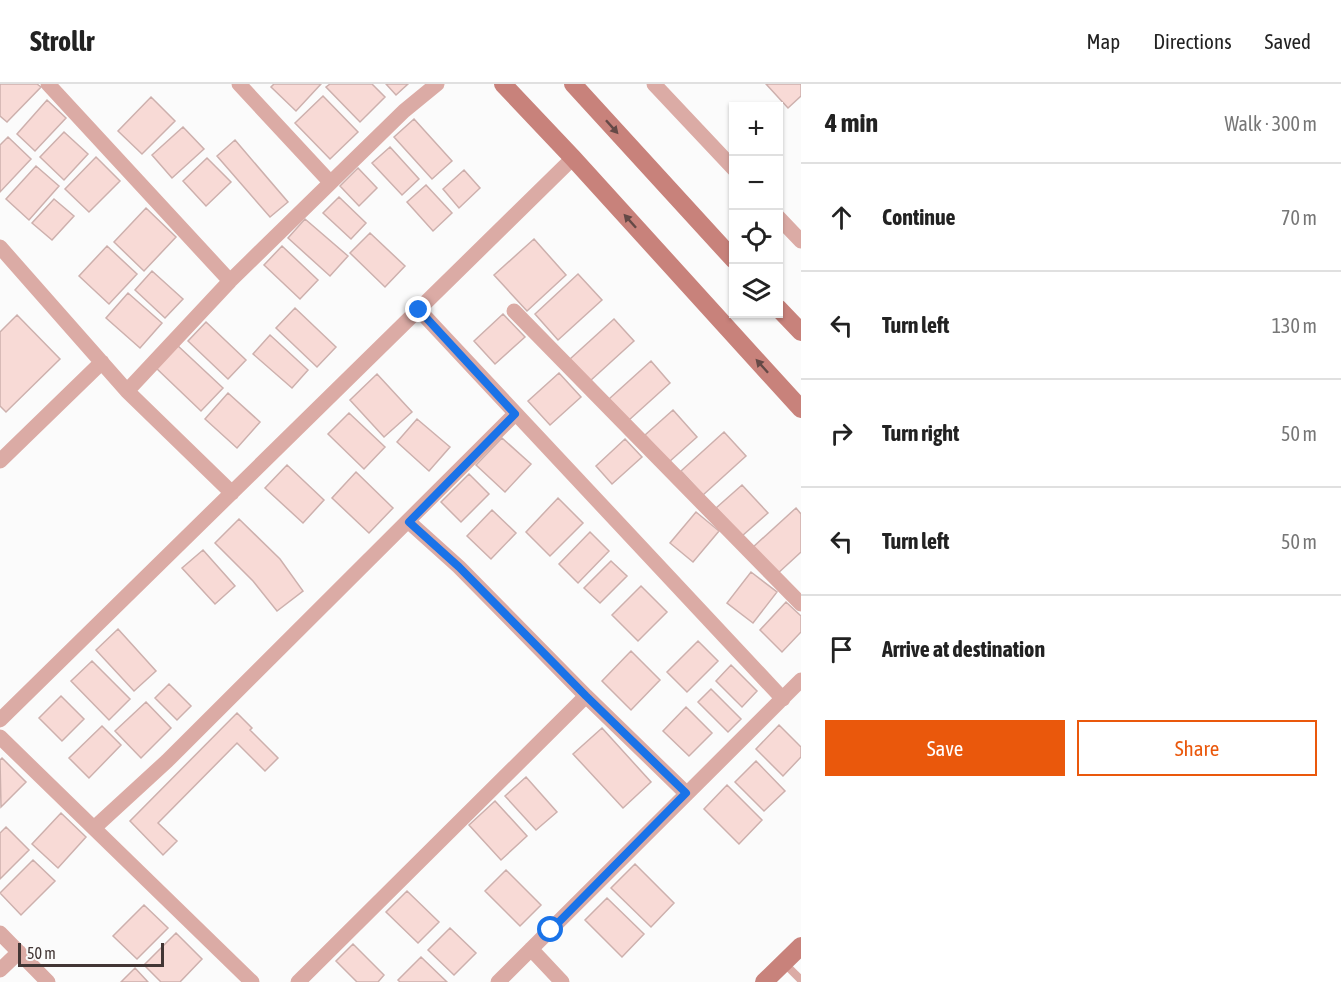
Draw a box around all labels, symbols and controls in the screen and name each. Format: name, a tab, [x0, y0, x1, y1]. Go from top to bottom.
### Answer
text: Strollr	[30, 25, 94, 57]
text: Map	[1086, 29, 1120, 53]
text: Directions	[1153, 29, 1232, 53]
text: Saved	[1265, 29, 1311, 53]
map controls	[729, 102, 783, 318]
button: +	[729, 102, 783, 156]
text: 4 min	[825, 108, 878, 138]
text: Walk · 300 m	[1225, 112, 1317, 135]
one-way arrow	[605, 120, 619, 135]
button: −	[729, 156, 783, 210]
icon: ahead	[825, 201, 858, 234]
text: Continue	[882, 204, 956, 230]
text: 70 m	[1281, 206, 1317, 229]
button: locate	[729, 210, 783, 264]
one-way arrow	[623, 214, 637, 229]
button: layers	[729, 264, 783, 318]
route end	[405, 296, 431, 322]
icon: left	[825, 309, 858, 342]
text: Turn left	[882, 312, 949, 338]
text: 130 m	[1272, 314, 1317, 337]
one-way arrow	[755, 358, 769, 373]
icon: right	[825, 417, 858, 450]
text: Turn right	[882, 420, 959, 446]
text: 50 m	[1281, 422, 1317, 445]
icon: left	[825, 525, 858, 558]
text: Turn left	[882, 528, 949, 554]
text: 50 m	[1281, 530, 1317, 553]
icon: arrive	[825, 633, 858, 666]
text: Arrive at destination	[882, 636, 1045, 662]
button: Save	[825, 720, 1065, 776]
button: Share	[1077, 720, 1317, 776]
route start	[537, 916, 563, 942]
scale bar	[18, 940, 164, 968]
text: 50 m	[27, 944, 56, 962]

